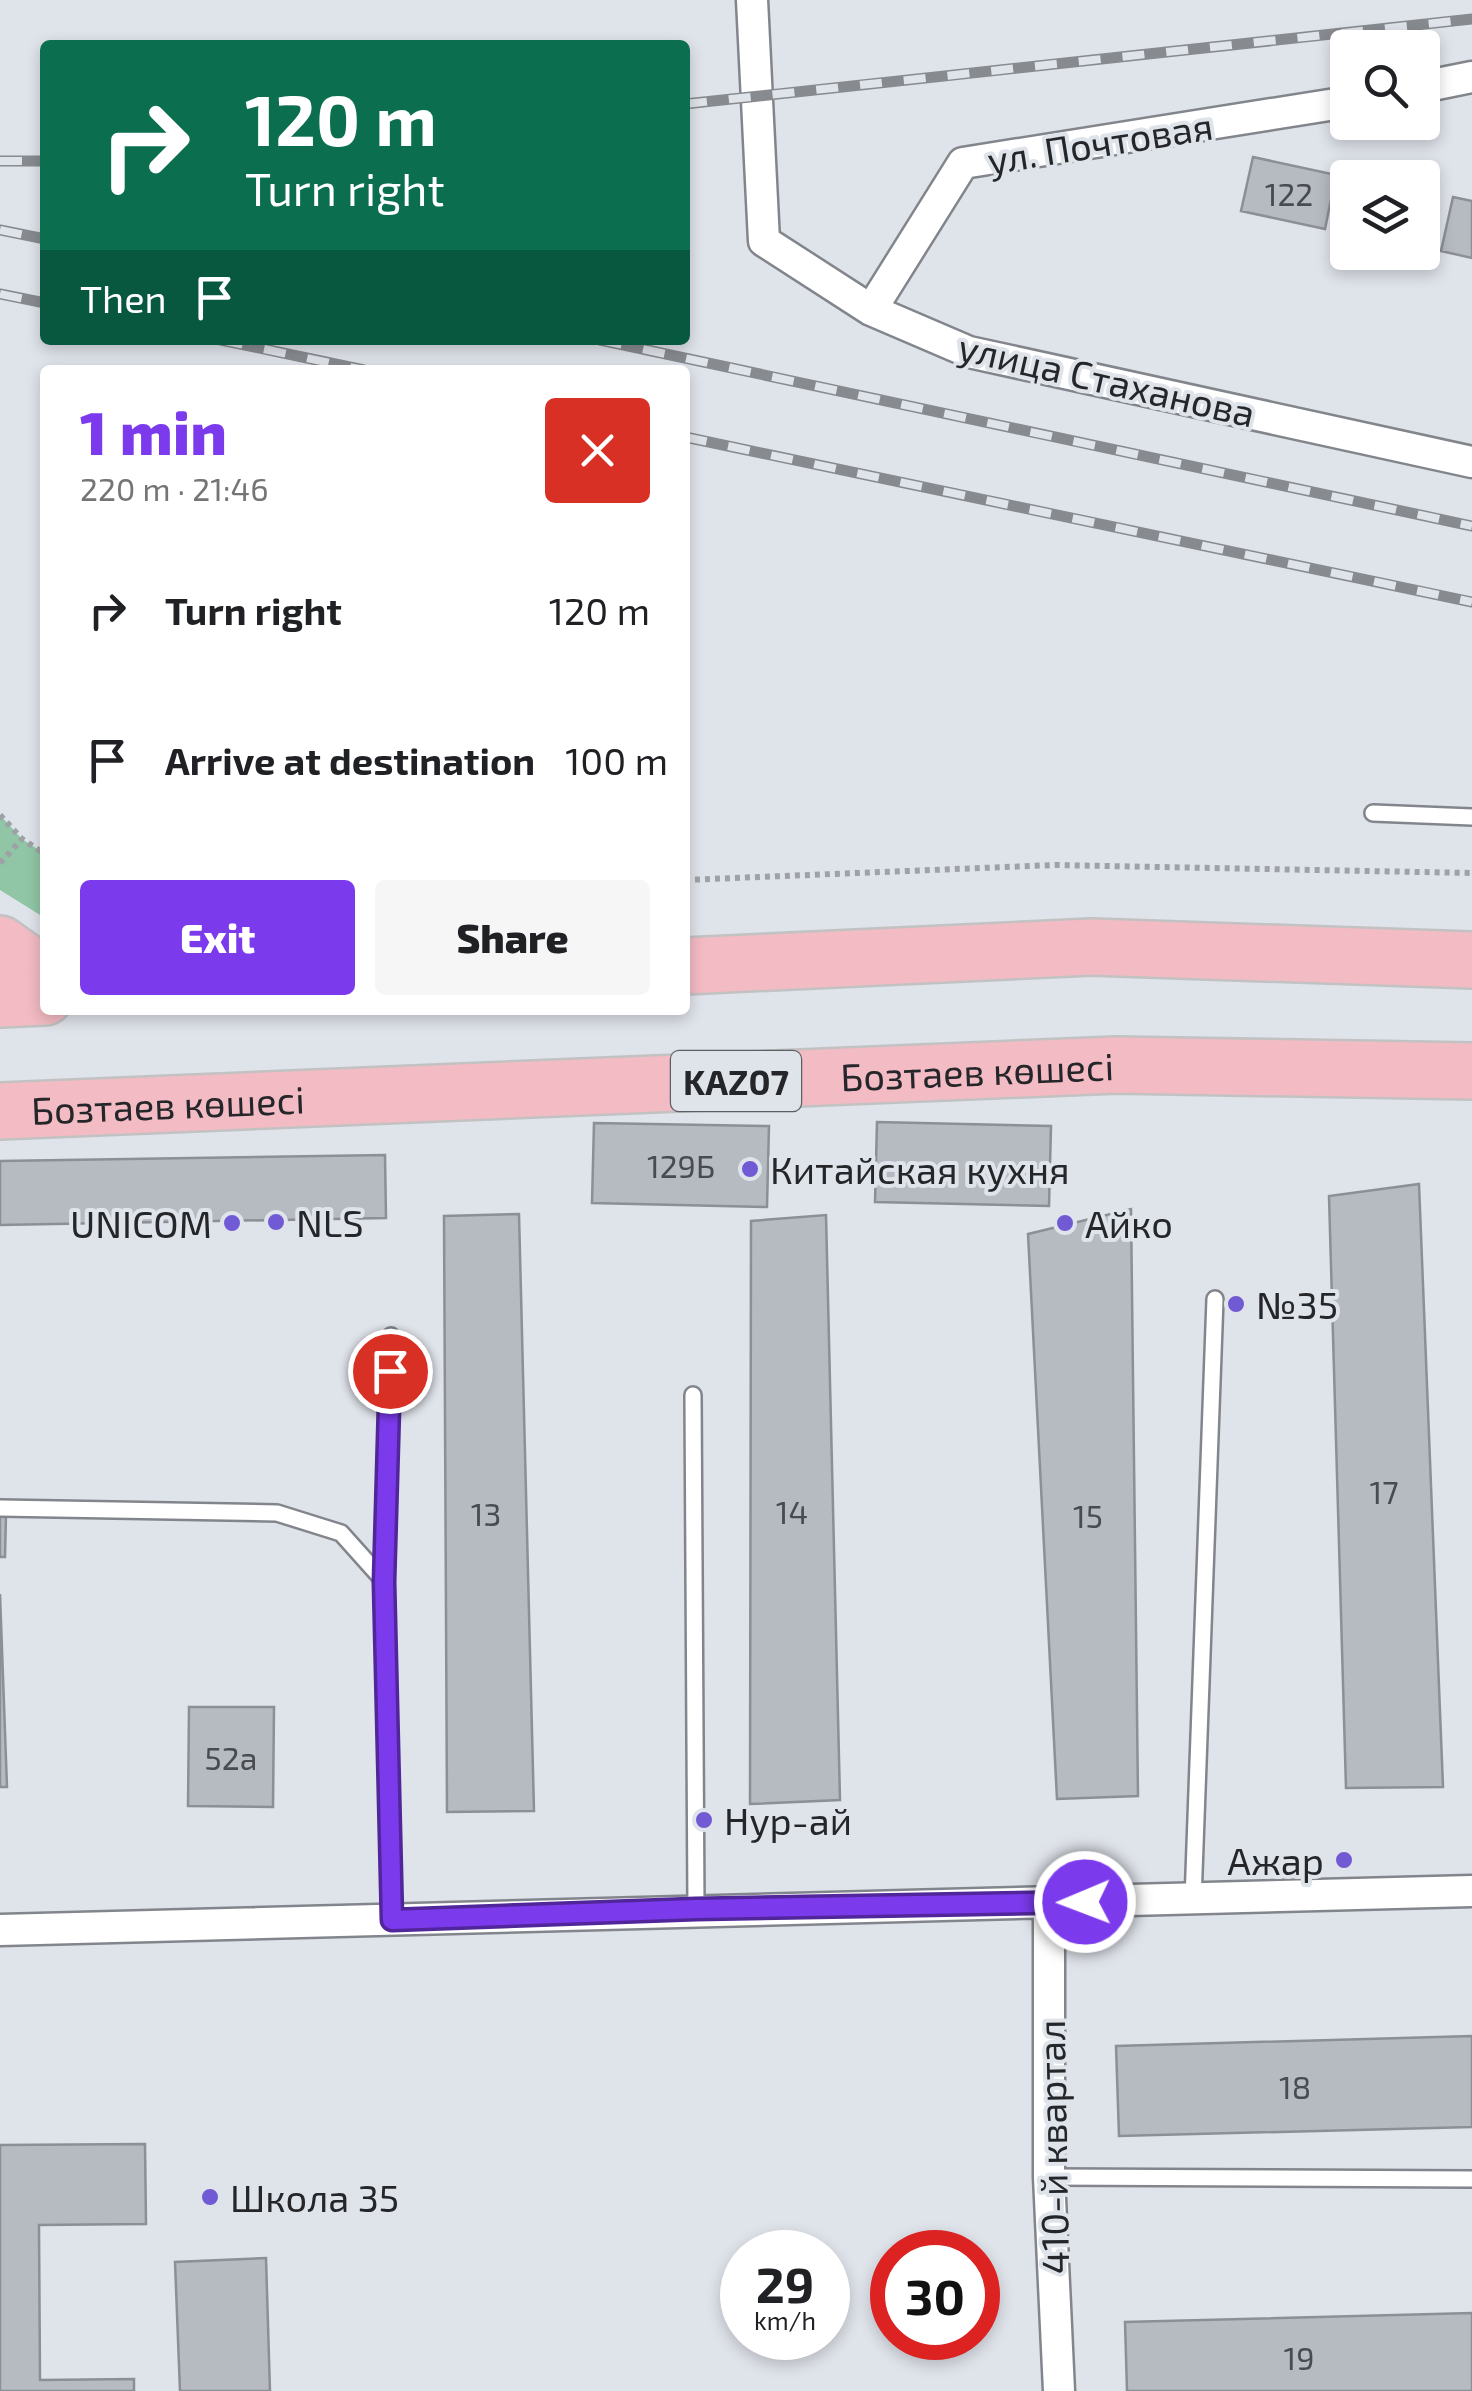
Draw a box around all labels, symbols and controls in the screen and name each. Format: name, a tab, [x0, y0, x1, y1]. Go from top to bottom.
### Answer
map controls	[1330, 30, 1440, 270]
button: search	[1330, 30, 1440, 140]
text: 120 m	[245, 76, 437, 160]
icon: right	[80, 80, 210, 210]
street label: ул. Почтовая	[984, 101, 1216, 183]
button: layers	[1330, 160, 1440, 270]
text: Turn right	[245, 161, 445, 215]
house number: 122	[1265, 174, 1313, 212]
icon: arrive	[187, 270, 242, 325]
text: Then	[80, 275, 167, 321]
street label: улица Стаханова	[954, 323, 1260, 435]
text: 1 min	[80, 395, 227, 467]
button: close	[545, 398, 650, 503]
text: 220 m · 21:46	[80, 469, 269, 507]
icon: right	[80, 583, 135, 638]
text: Turn right	[165, 587, 342, 633]
text: 120 m	[549, 587, 650, 633]
icon: arrive	[80, 733, 135, 788]
text: Arrive at destination	[165, 737, 535, 783]
text: 100 m	[565, 737, 668, 783]
button: Exit	[80, 880, 355, 995]
button: Share	[375, 880, 650, 995]
street label: Бозтаев көшесі	[839, 1042, 1115, 1099]
road number: KAZ07	[671, 1051, 801, 1111]
street label: Бозтаев көшесі	[30, 1075, 306, 1133]
house number: 129Б	[647, 1146, 715, 1184]
place label: Китайская кухня	[770, 1146, 1070, 1192]
marker: Китайская кухня	[739, 1158, 761, 1180]
place label: NLS	[296, 1199, 364, 1245]
place label: UNICOM	[70, 1200, 212, 1246]
place label: Айко	[1085, 1200, 1173, 1246]
marker: NLS	[265, 1211, 287, 1233]
marker: UNICOM	[221, 1212, 243, 1234]
marker: Айко	[1054, 1212, 1076, 1234]
place label: №35	[1256, 1281, 1338, 1327]
marker: №35	[1225, 1293, 1247, 1315]
pin	[348, 1329, 433, 1414]
icon: arrive	[363, 1344, 418, 1399]
house number: 17	[1369, 1472, 1399, 1510]
house number: 14	[776, 1492, 808, 1530]
house number: 13	[471, 1494, 501, 1532]
house number: 15	[1073, 1496, 1103, 1534]
house number: 52а	[205, 1738, 257, 1776]
place label: Нур-ай	[724, 1797, 852, 1843]
marker: Нур-ай	[693, 1809, 715, 1831]
place label: Ажар	[1227, 1837, 1324, 1883]
marker: Ажар	[1333, 1849, 1355, 1871]
position arrow	[1033, 1850, 1137, 1954]
street label: 410-й квартал	[1027, 2019, 1077, 2275]
house number: 18	[1279, 2067, 1311, 2105]
place label: Школа 35	[230, 2174, 399, 2220]
marker: Школа 35	[199, 2186, 221, 2208]
speed limit sign: 30	[870, 2230, 1000, 2360]
text: 29	[756, 2253, 814, 2313]
text: km/h	[754, 2305, 816, 2335]
house number: 19	[1283, 2338, 1315, 2376]

